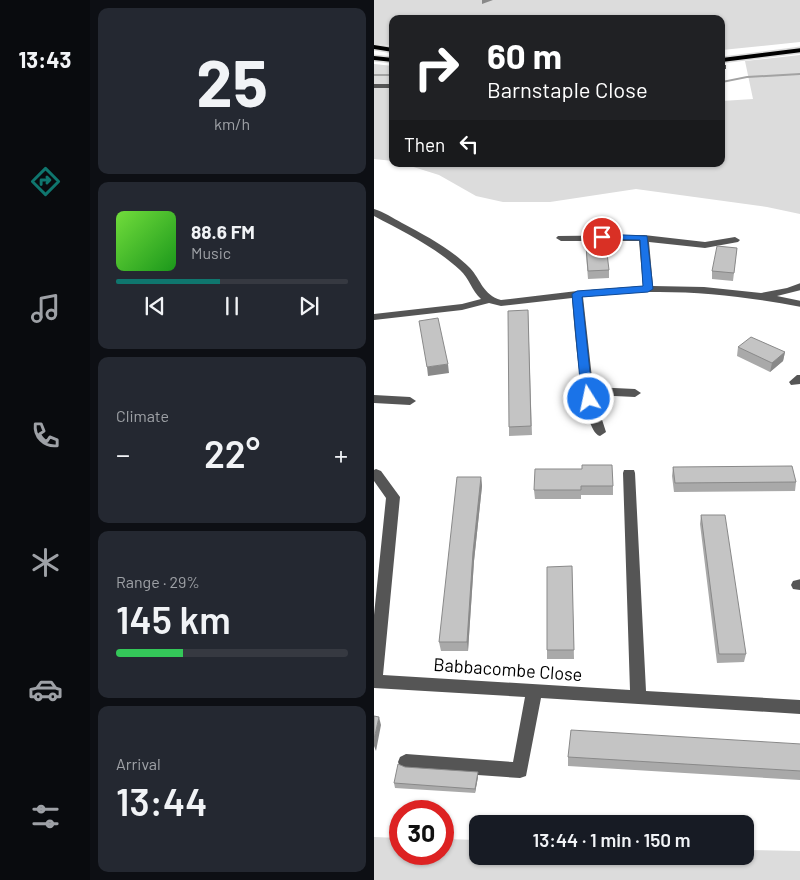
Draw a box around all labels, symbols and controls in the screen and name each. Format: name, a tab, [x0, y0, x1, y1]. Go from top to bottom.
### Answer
text: 60 m	[487, 34, 562, 76]
icon: right	[404, 35, 469, 100]
text: 25	[196, 42, 268, 120]
text: 13:43	[19, 46, 71, 72]
text: Barnstaple Close	[487, 76, 648, 102]
text: km/h	[214, 114, 250, 133]
icon: left	[455, 130, 483, 158]
text: Then	[404, 133, 445, 156]
icon: directions	[28, 164, 63, 199]
pin	[581, 216, 623, 258]
text: 88.6 FM	[191, 220, 255, 243]
icon: arrive	[588, 223, 616, 251]
text: Music	[191, 243, 231, 262]
icon: music	[28, 291, 63, 326]
icon: previous	[141, 292, 169, 320]
icon: pause	[218, 292, 246, 320]
icon: next	[295, 292, 323, 320]
position arrow	[562, 372, 614, 424]
text: Climate	[116, 406, 169, 425]
icon: phone	[28, 418, 63, 453]
text: 22°	[204, 430, 260, 476]
text: −	[116, 437, 130, 471]
text: +	[334, 437, 348, 471]
icon: climate	[28, 545, 63, 580]
text: Range · 29%	[116, 572, 200, 591]
text: 145 km	[116, 596, 231, 642]
street label: Babbacombe Close	[433, 653, 583, 685]
icon: car	[28, 672, 63, 707]
text: Arrival	[116, 754, 161, 773]
text: 13:44	[116, 778, 208, 824]
icon: filters	[28, 799, 63, 834]
speed limit sign: 30	[389, 800, 454, 865]
text: 13:44 · 1 min · 150 m	[532, 828, 691, 851]

